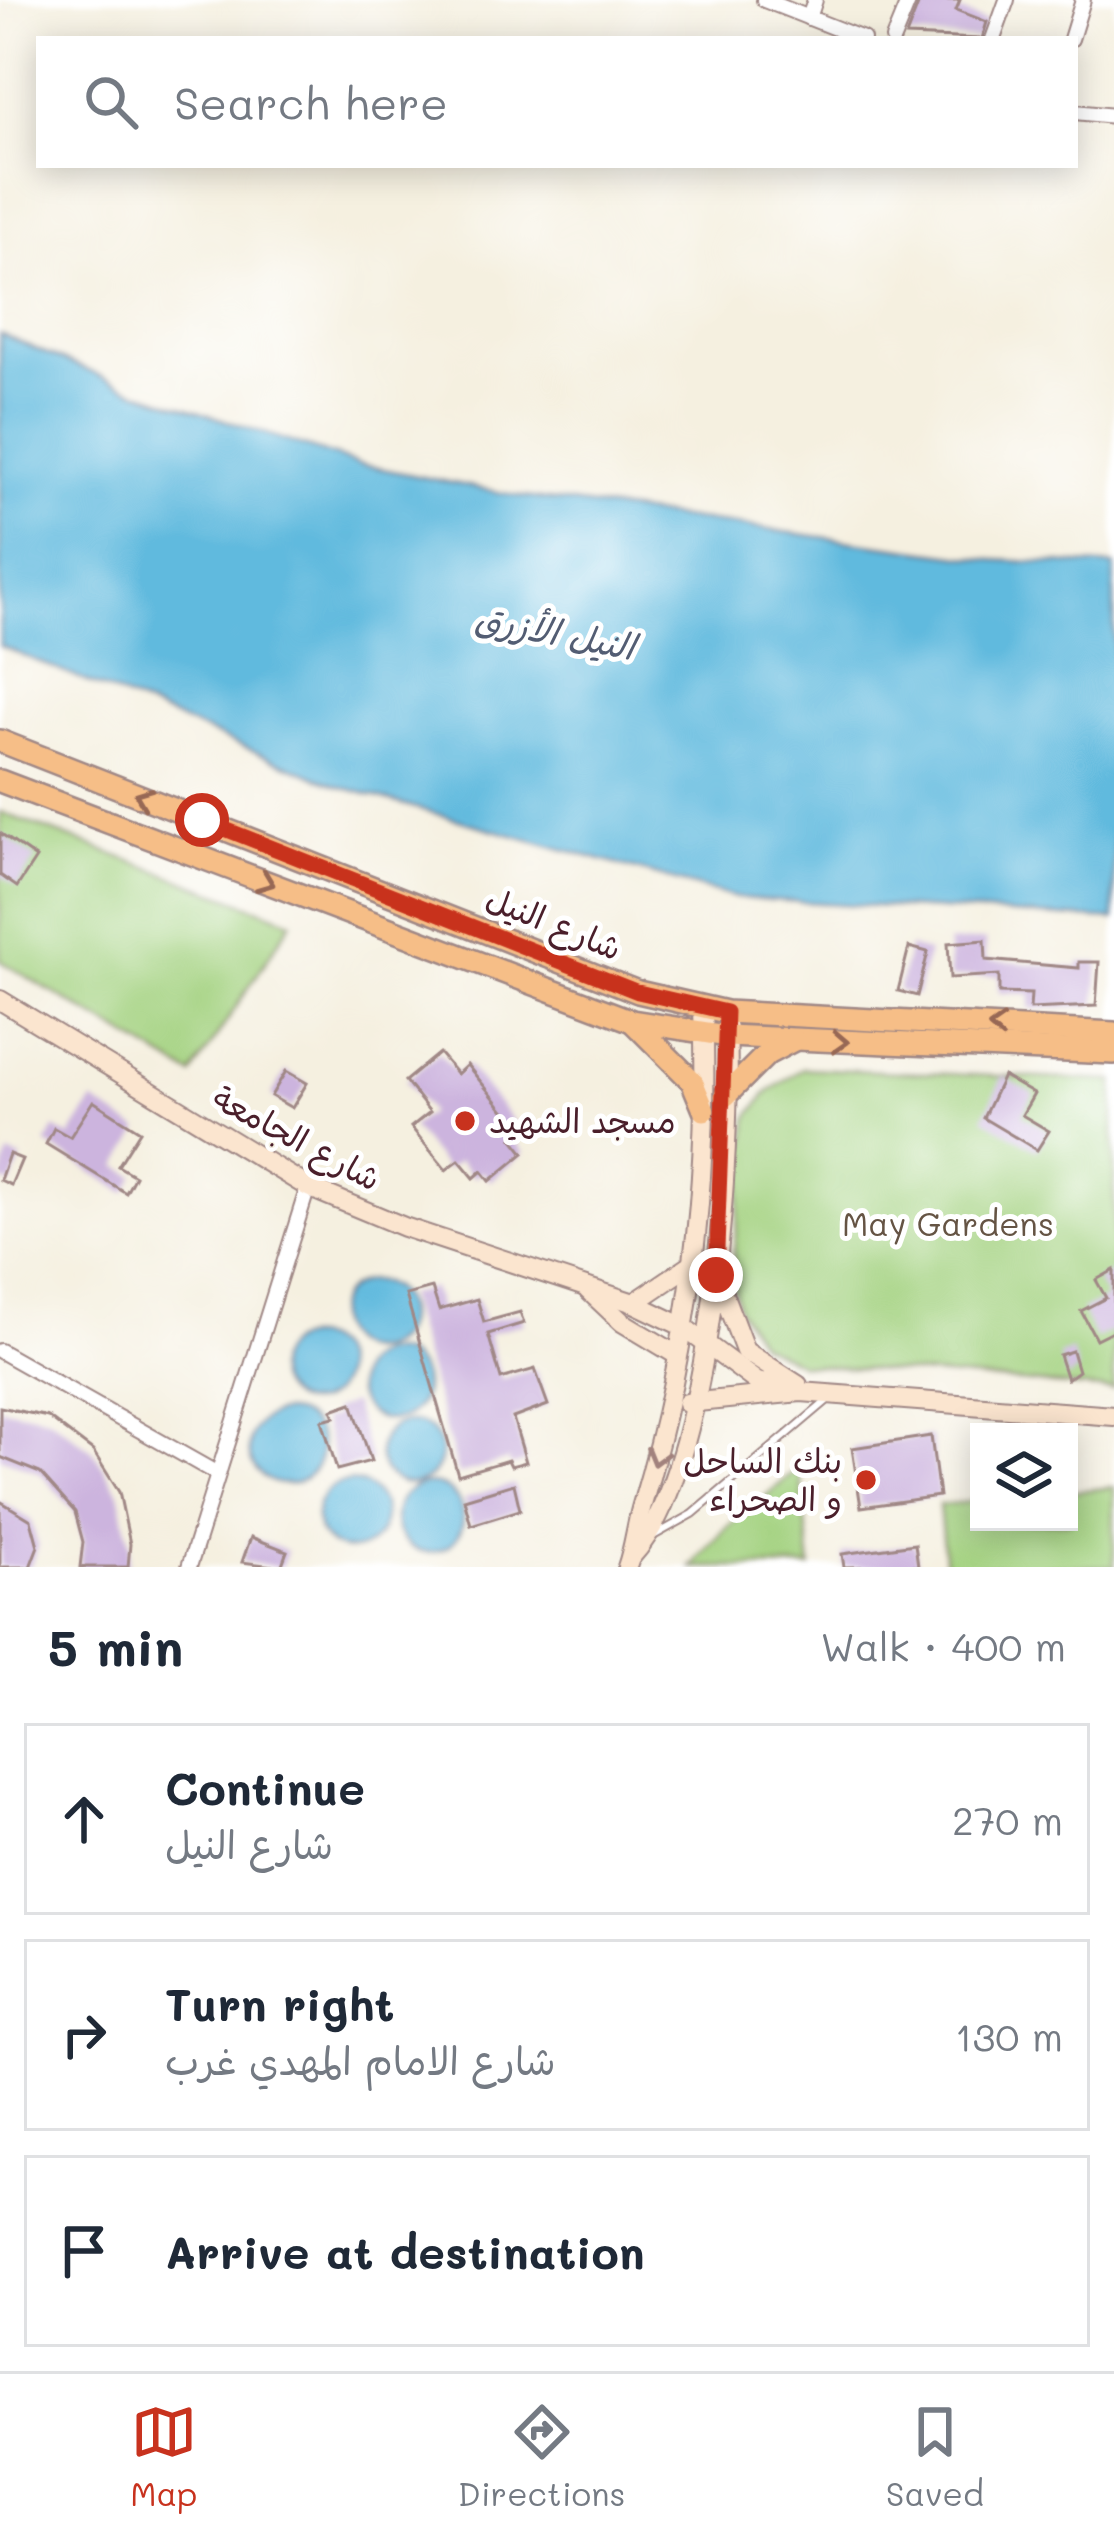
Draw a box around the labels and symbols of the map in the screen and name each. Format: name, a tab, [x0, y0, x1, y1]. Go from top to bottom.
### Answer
water label: النيل الأزرق	[472, 592, 644, 670]
one-way arrow	[134, 786, 155, 811]
route start	[175, 793, 229, 847]
one-way arrow	[255, 868, 276, 893]
street label: شارع النيل	[479, 875, 629, 972]
one-way arrow	[987, 1014, 1006, 1040]
one-way arrow	[831, 1029, 849, 1055]
street label: شارع الجامعة	[204, 1074, 389, 1202]
place label: مسجد الشهيد	[489, 1098, 676, 1141]
marker: مسجد الشهيد	[452, 1108, 478, 1134]
park label: May Gardens	[842, 1201, 1054, 1245]
route end	[689, 1248, 743, 1302]
place label: بنك الساحل و الصحراء	[683, 1438, 842, 1519]
one-way arrow	[645, 1446, 670, 1467]
marker: بنك الساحل و الصحراء	[853, 1467, 879, 1493]

